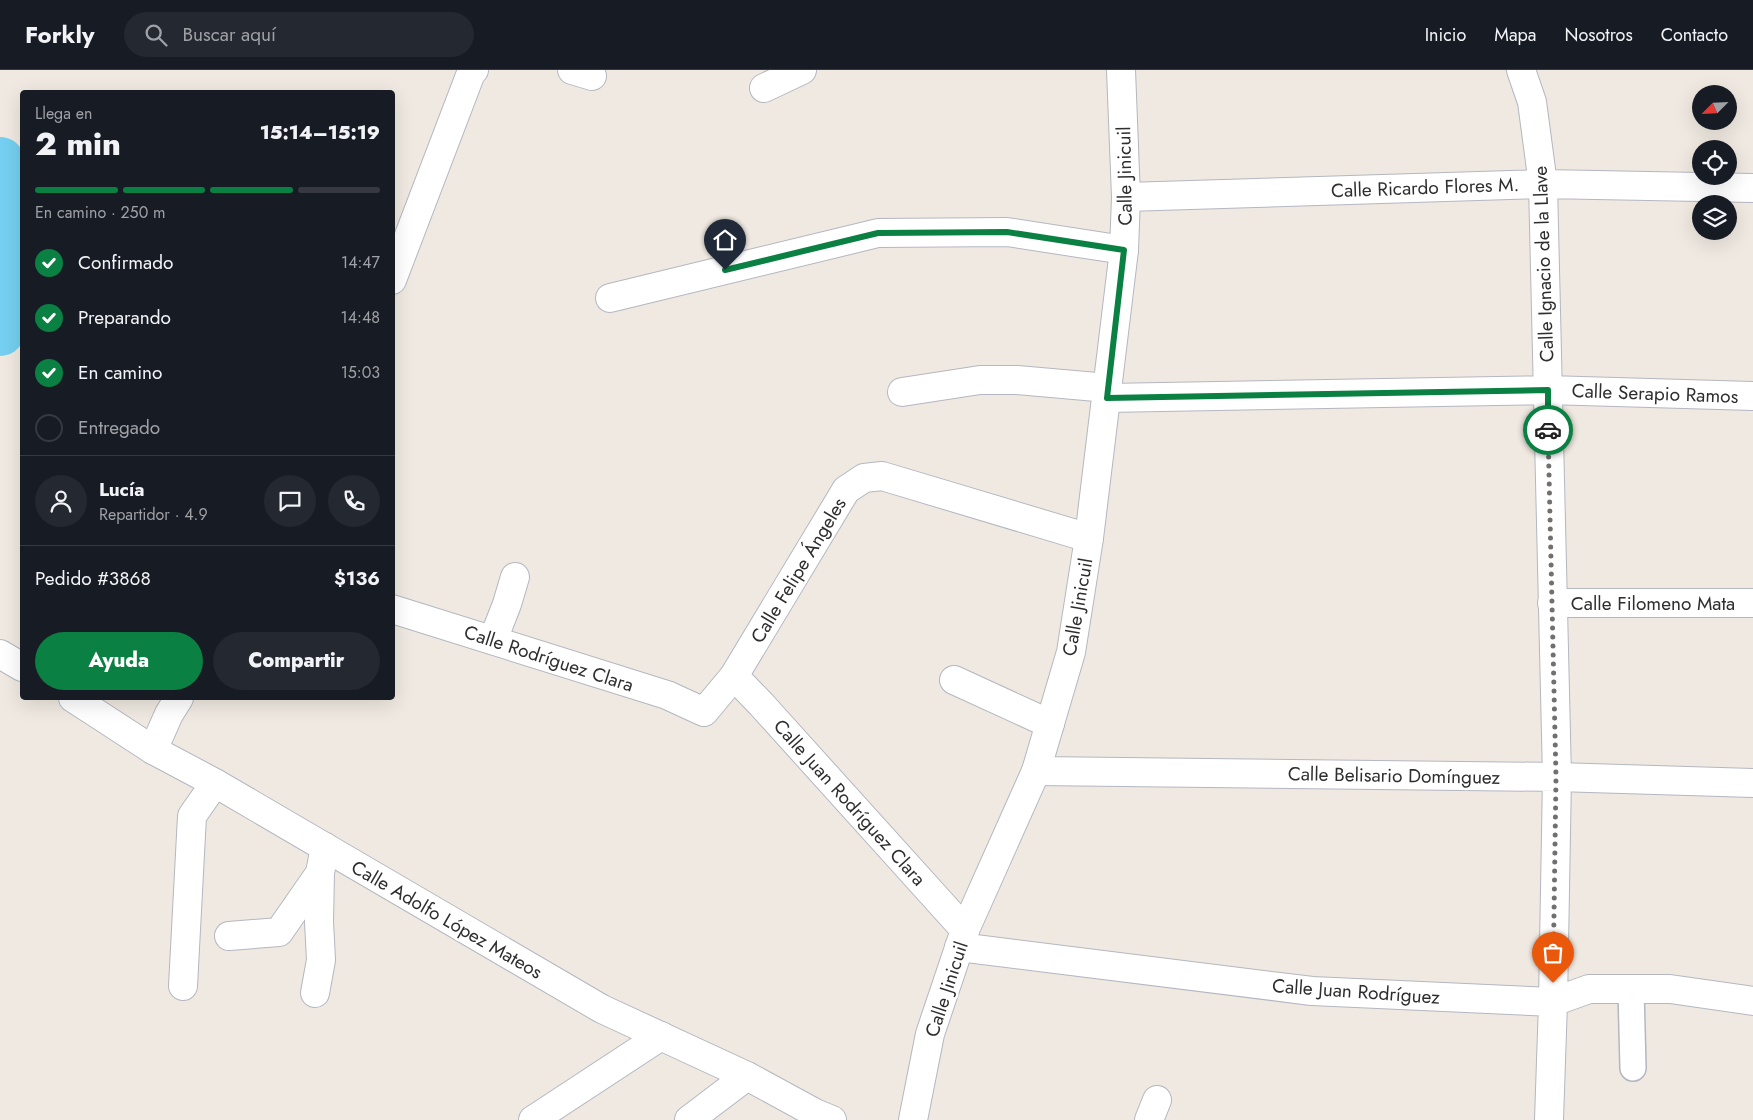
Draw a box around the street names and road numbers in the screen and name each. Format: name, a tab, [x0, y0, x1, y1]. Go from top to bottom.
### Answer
street label: Calle Jinicuil	[1110, 126, 1139, 226]
street label: Calle Ignacio de la Llave	[1527, 165, 1560, 363]
street label: Calle Ricardo Flores M.	[1330, 171, 1520, 204]
street label: Calle Serapio Ramos	[1571, 377, 1739, 410]
street label: Calle Felipe Ángeles	[744, 492, 853, 648]
street label: Calle Jinicuil	[1056, 556, 1099, 658]
street label: Calle Filomeno Mata	[1571, 590, 1735, 617]
street label: Calle Rodríguez Clara	[461, 618, 637, 699]
street label: Calle Juan Rodríguez Clara	[767, 713, 932, 892]
street label: Calle Belisario Domínguez	[1288, 760, 1501, 791]
street label: Calle Adolfo López Mateos	[346, 854, 548, 985]
street label: Calle Jinicuil	[918, 938, 975, 1040]
street label: Calle Juan Rodríguez	[1271, 972, 1441, 1011]

